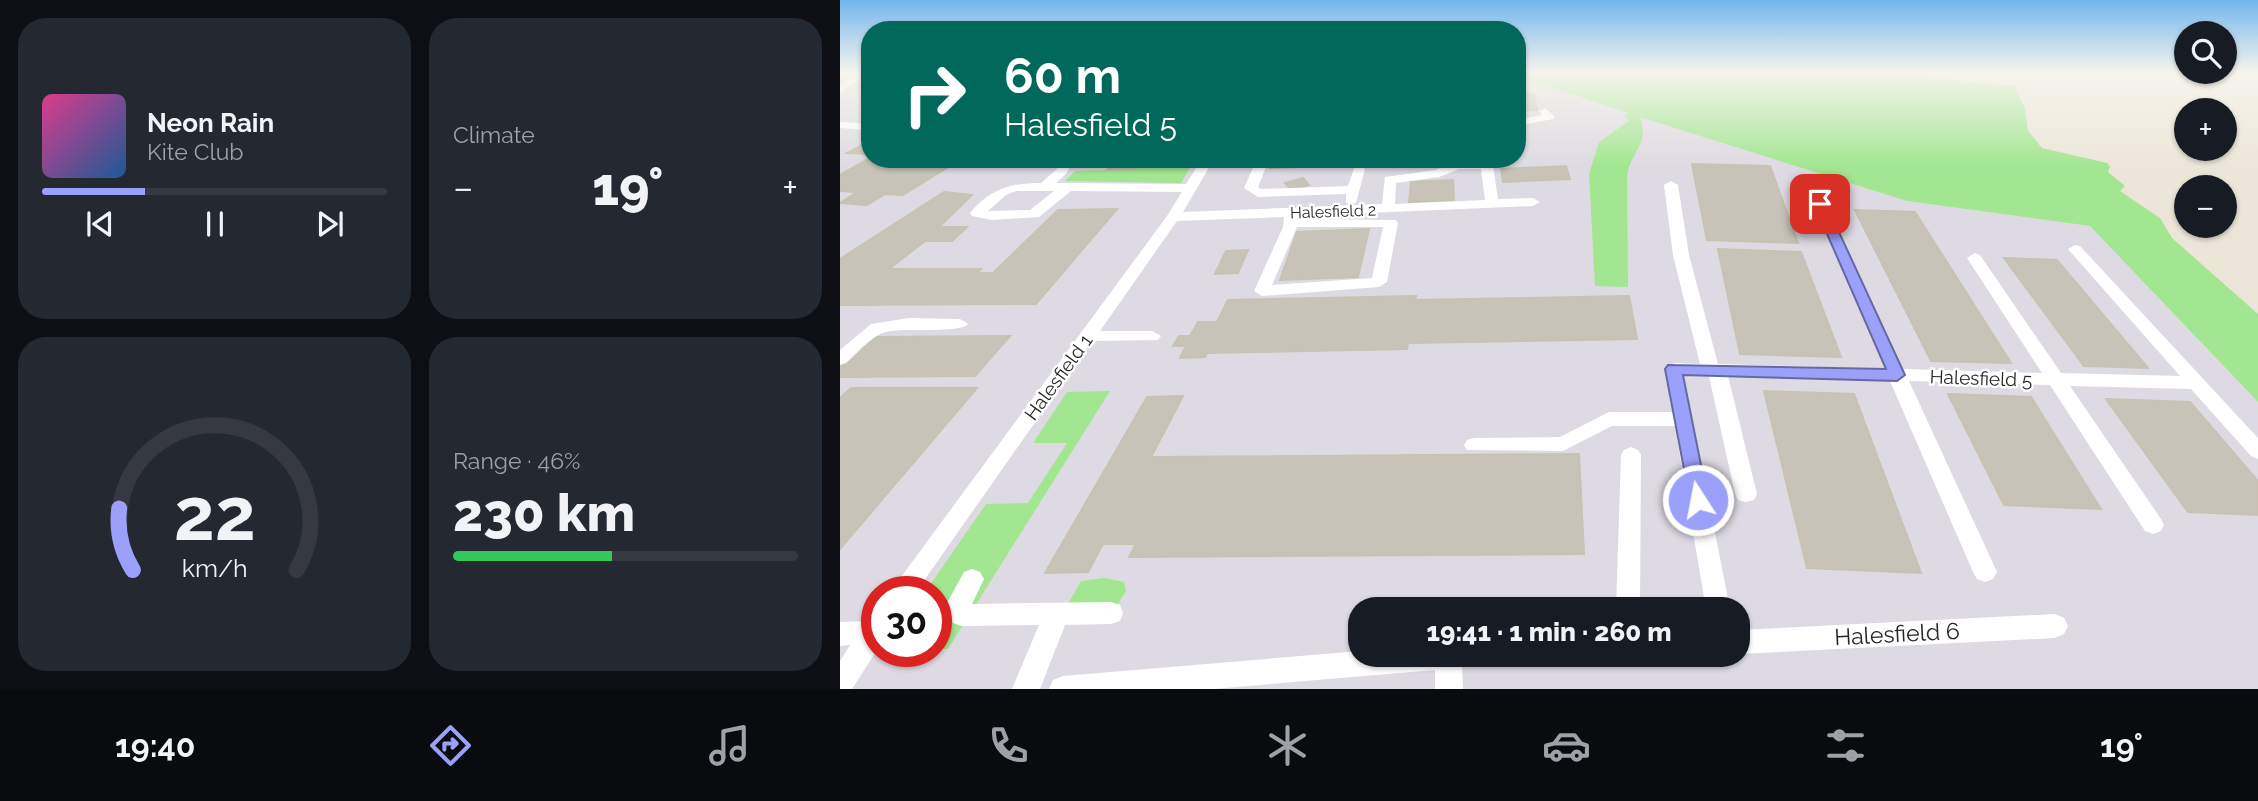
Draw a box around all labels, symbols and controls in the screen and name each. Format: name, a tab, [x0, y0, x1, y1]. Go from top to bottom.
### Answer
map controls	[2174, 21, 2237, 238]
button: search	[2174, 21, 2237, 84]
text: 60 m	[1004, 47, 1121, 104]
icon: right	[889, 49, 980, 140]
button: +	[2174, 98, 2237, 161]
text: Halesfield 5	[1004, 106, 1177, 143]
text: Neon Rain	[147, 108, 274, 138]
text: Climate	[453, 121, 535, 148]
text: Kite Club	[147, 138, 244, 165]
text: 19°	[592, 156, 664, 217]
text: −	[453, 165, 473, 210]
text: +	[782, 165, 798, 210]
pin	[1790, 174, 1850, 234]
button: −	[2174, 175, 2237, 238]
icon: arrive	[1801, 185, 1839, 223]
street label: Halesfield 2	[1290, 201, 1376, 222]
icon: previous	[81, 205, 119, 243]
icon: pause	[196, 205, 234, 243]
icon: next	[311, 205, 349, 243]
street label: Halesfield 1	[1020, 330, 1096, 424]
street label: Halesfield 5	[1929, 365, 2033, 391]
text: Range · 46%	[453, 447, 580, 474]
position arrow	[1661, 463, 1735, 537]
text: 22	[173, 472, 256, 557]
text: 230 km	[453, 482, 635, 543]
text: km/h	[182, 553, 247, 583]
speed limit sign: 30	[861, 576, 952, 667]
text: 19:41 · 1 min · 260 m	[1426, 617, 1672, 647]
street label: Halesfield 6	[1834, 617, 1960, 650]
icon: directions	[426, 721, 475, 770]
icon: music	[705, 721, 754, 770]
icon: phone	[984, 721, 1033, 770]
icon: climate	[1263, 721, 1312, 770]
icon: car	[1542, 721, 1591, 770]
icon: filters	[1821, 721, 1870, 770]
text: 19:40	[115, 727, 196, 764]
text: 19°	[2100, 727, 2143, 764]

